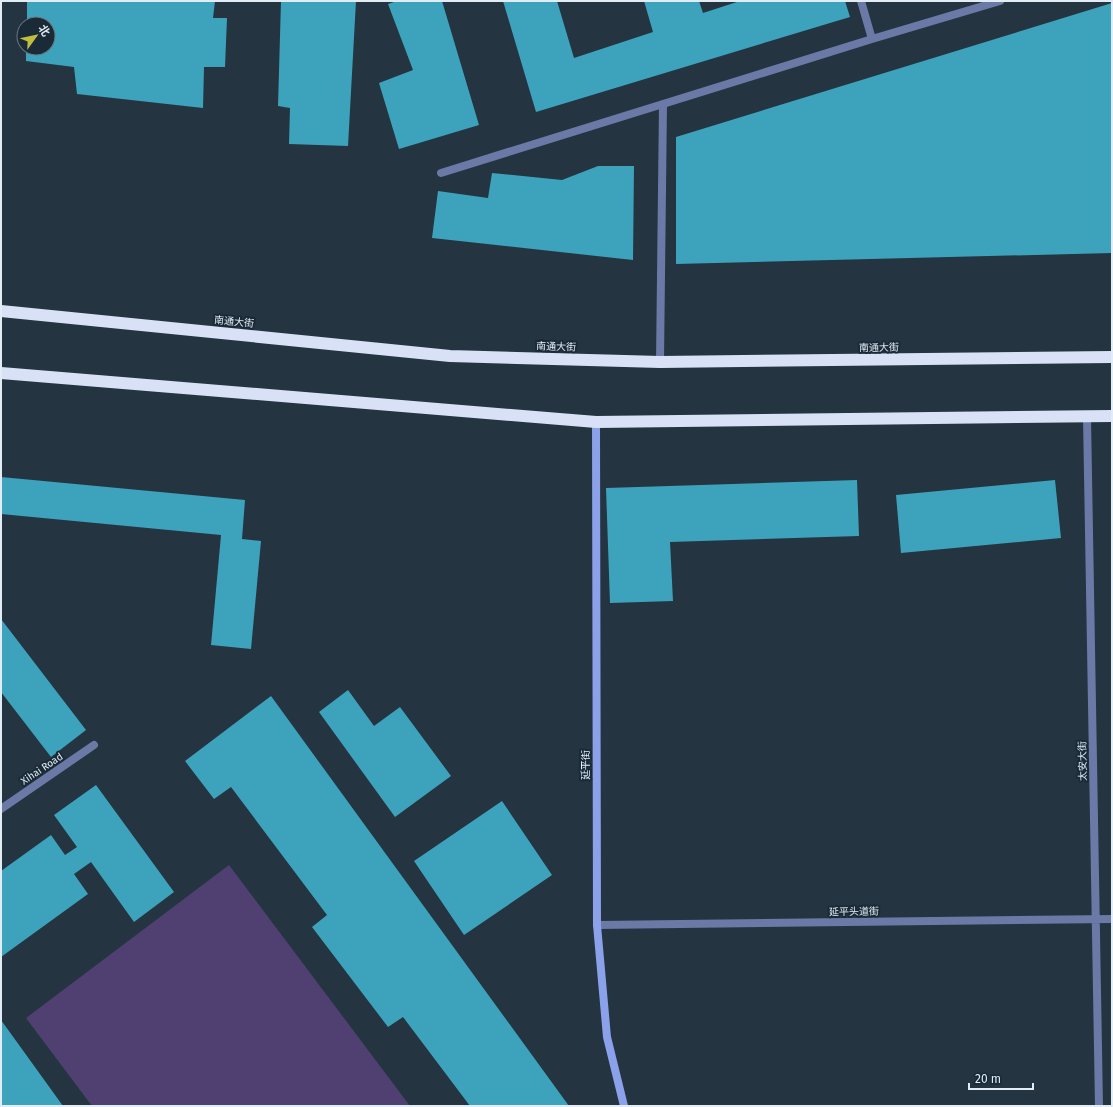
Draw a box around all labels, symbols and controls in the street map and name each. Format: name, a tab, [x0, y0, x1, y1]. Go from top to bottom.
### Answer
north arrow	[16, 16, 56, 56]
text: 北	[36, 23, 52, 39]
street label: 南通大街	[213, 314, 255, 330]
street label: 南通大街	[536, 340, 576, 354]
street label: 南通大街	[859, 342, 899, 354]
street label: 太安大街	[1077, 741, 1089, 781]
street label: 延平街	[580, 750, 592, 780]
street label: Xihai Road	[19, 751, 65, 787]
street label: 延平头道街	[829, 906, 879, 918]
scale bar	[969, 1065, 1033, 1091]
text: 20 m	[975, 1072, 1001, 1086]

